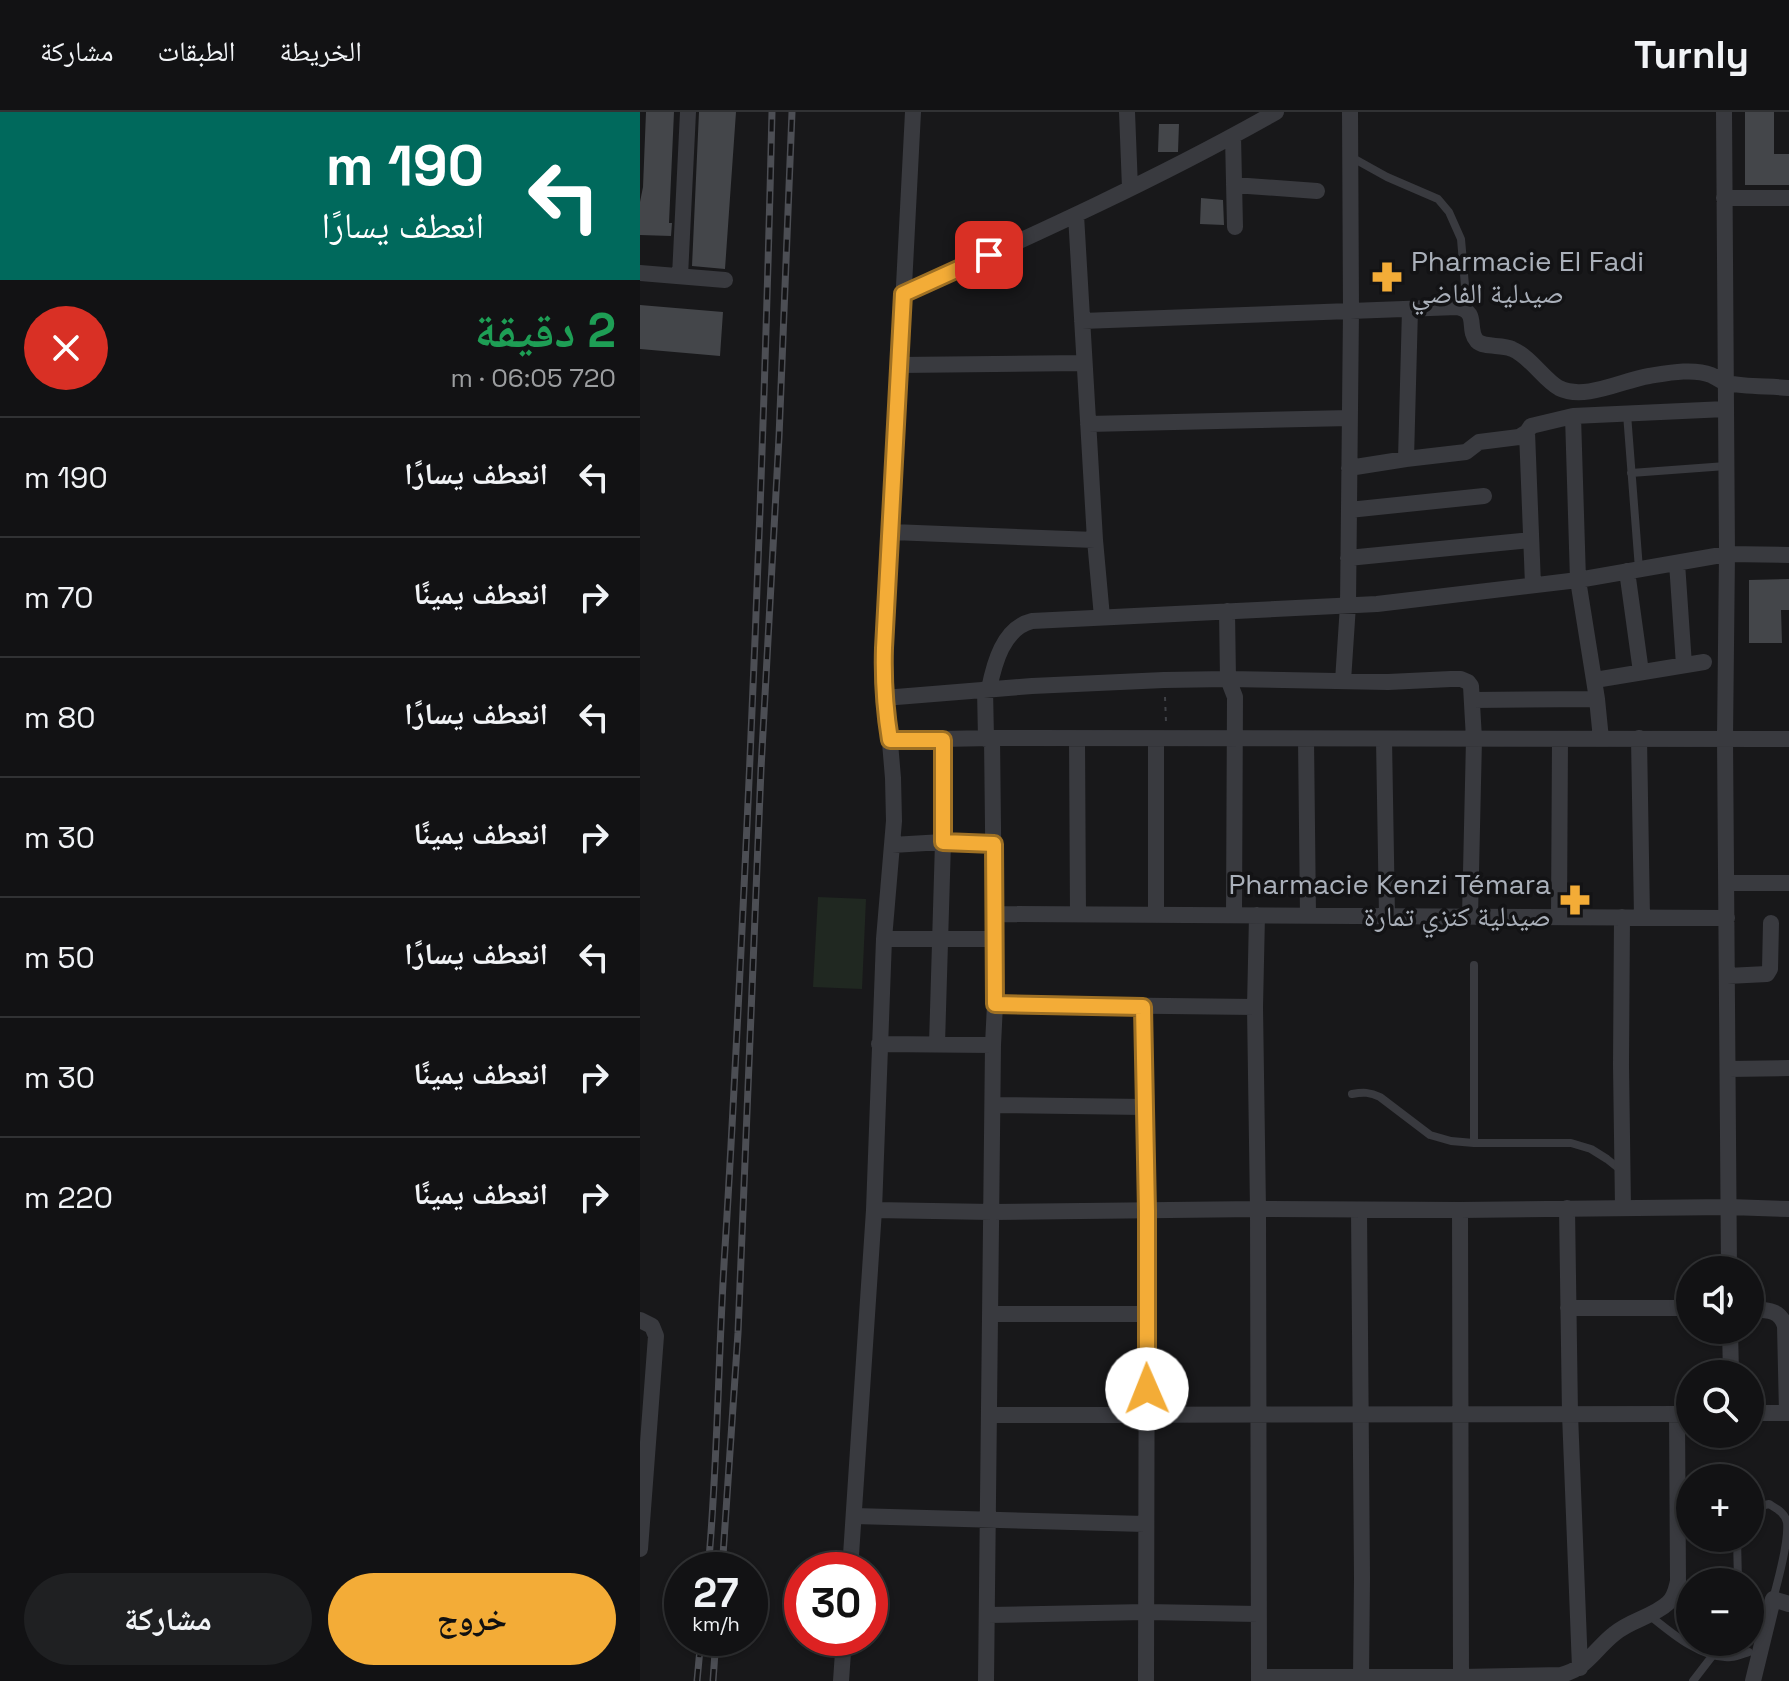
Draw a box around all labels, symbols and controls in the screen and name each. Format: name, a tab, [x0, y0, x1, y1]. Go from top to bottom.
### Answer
text: Turnly	[1634, 31, 1749, 79]
text: مشاركة	[40, 33, 114, 69]
text: الطبقات	[158, 33, 235, 69]
text: الخريطة	[279, 33, 362, 69]
text: 190 m	[326, 130, 484, 201]
icon: left	[512, 144, 616, 248]
text: انعطف يسارًا	[322, 203, 484, 249]
pin	[955, 221, 1023, 289]
icon: arrive	[967, 233, 1011, 277]
place label: Pharmacie El Fadi صيدلية الفاضي	[1411, 243, 1644, 316]
pharmacy icon: Pharmacie El Fadi صيدلية الفاضي	[1370, 260, 1404, 294]
text: 2 دقيقة	[474, 300, 616, 361]
button: close	[24, 306, 108, 390]
text: 720 m · 06:05	[451, 361, 616, 395]
text: انعطف يسارًا	[404, 454, 548, 493]
icon: left	[572, 455, 616, 499]
text: 190 m	[24, 458, 108, 497]
text: انعطف يمينًا	[413, 574, 548, 613]
icon: right	[572, 575, 616, 619]
text: 70 m	[24, 578, 93, 617]
text: انعطف يسارًا	[404, 694, 548, 733]
icon: left	[572, 695, 616, 739]
text: 80 m	[24, 698, 95, 737]
text: انعطف يمينًا	[413, 814, 548, 853]
icon: right	[572, 815, 616, 859]
text: 30 m	[24, 818, 95, 857]
place label: Pharmacie Kenzi Témara صيدلية كنزي تمارة	[1228, 866, 1551, 939]
pharmacy icon: Pharmacie Kenzi Témara صيدلية كنزي تمارة	[1558, 883, 1592, 917]
text: انعطف يسارًا	[404, 934, 548, 973]
icon: left	[572, 935, 616, 979]
text: 50 m	[24, 938, 95, 977]
text: انعطف يمينًا	[413, 1054, 548, 1093]
icon: right	[572, 1055, 616, 1099]
text: 30 m	[24, 1058, 95, 1097]
text: انعطف يمينًا	[413, 1174, 548, 1213]
icon: right	[572, 1175, 616, 1219]
text: 220 m	[24, 1178, 113, 1217]
map controls	[1676, 1256, 1764, 1656]
button: sound	[1676, 1256, 1764, 1344]
position arrow	[1105, 1347, 1189, 1431]
button: search	[1676, 1360, 1764, 1448]
button: +	[1676, 1464, 1764, 1552]
speed limit sign: 30	[784, 1552, 888, 1656]
text: 27	[693, 1568, 739, 1619]
button: −	[1676, 1568, 1764, 1656]
button: مشاركة	[24, 1573, 312, 1665]
button: خروج	[328, 1573, 616, 1665]
text: km/h	[692, 1611, 740, 1637]

